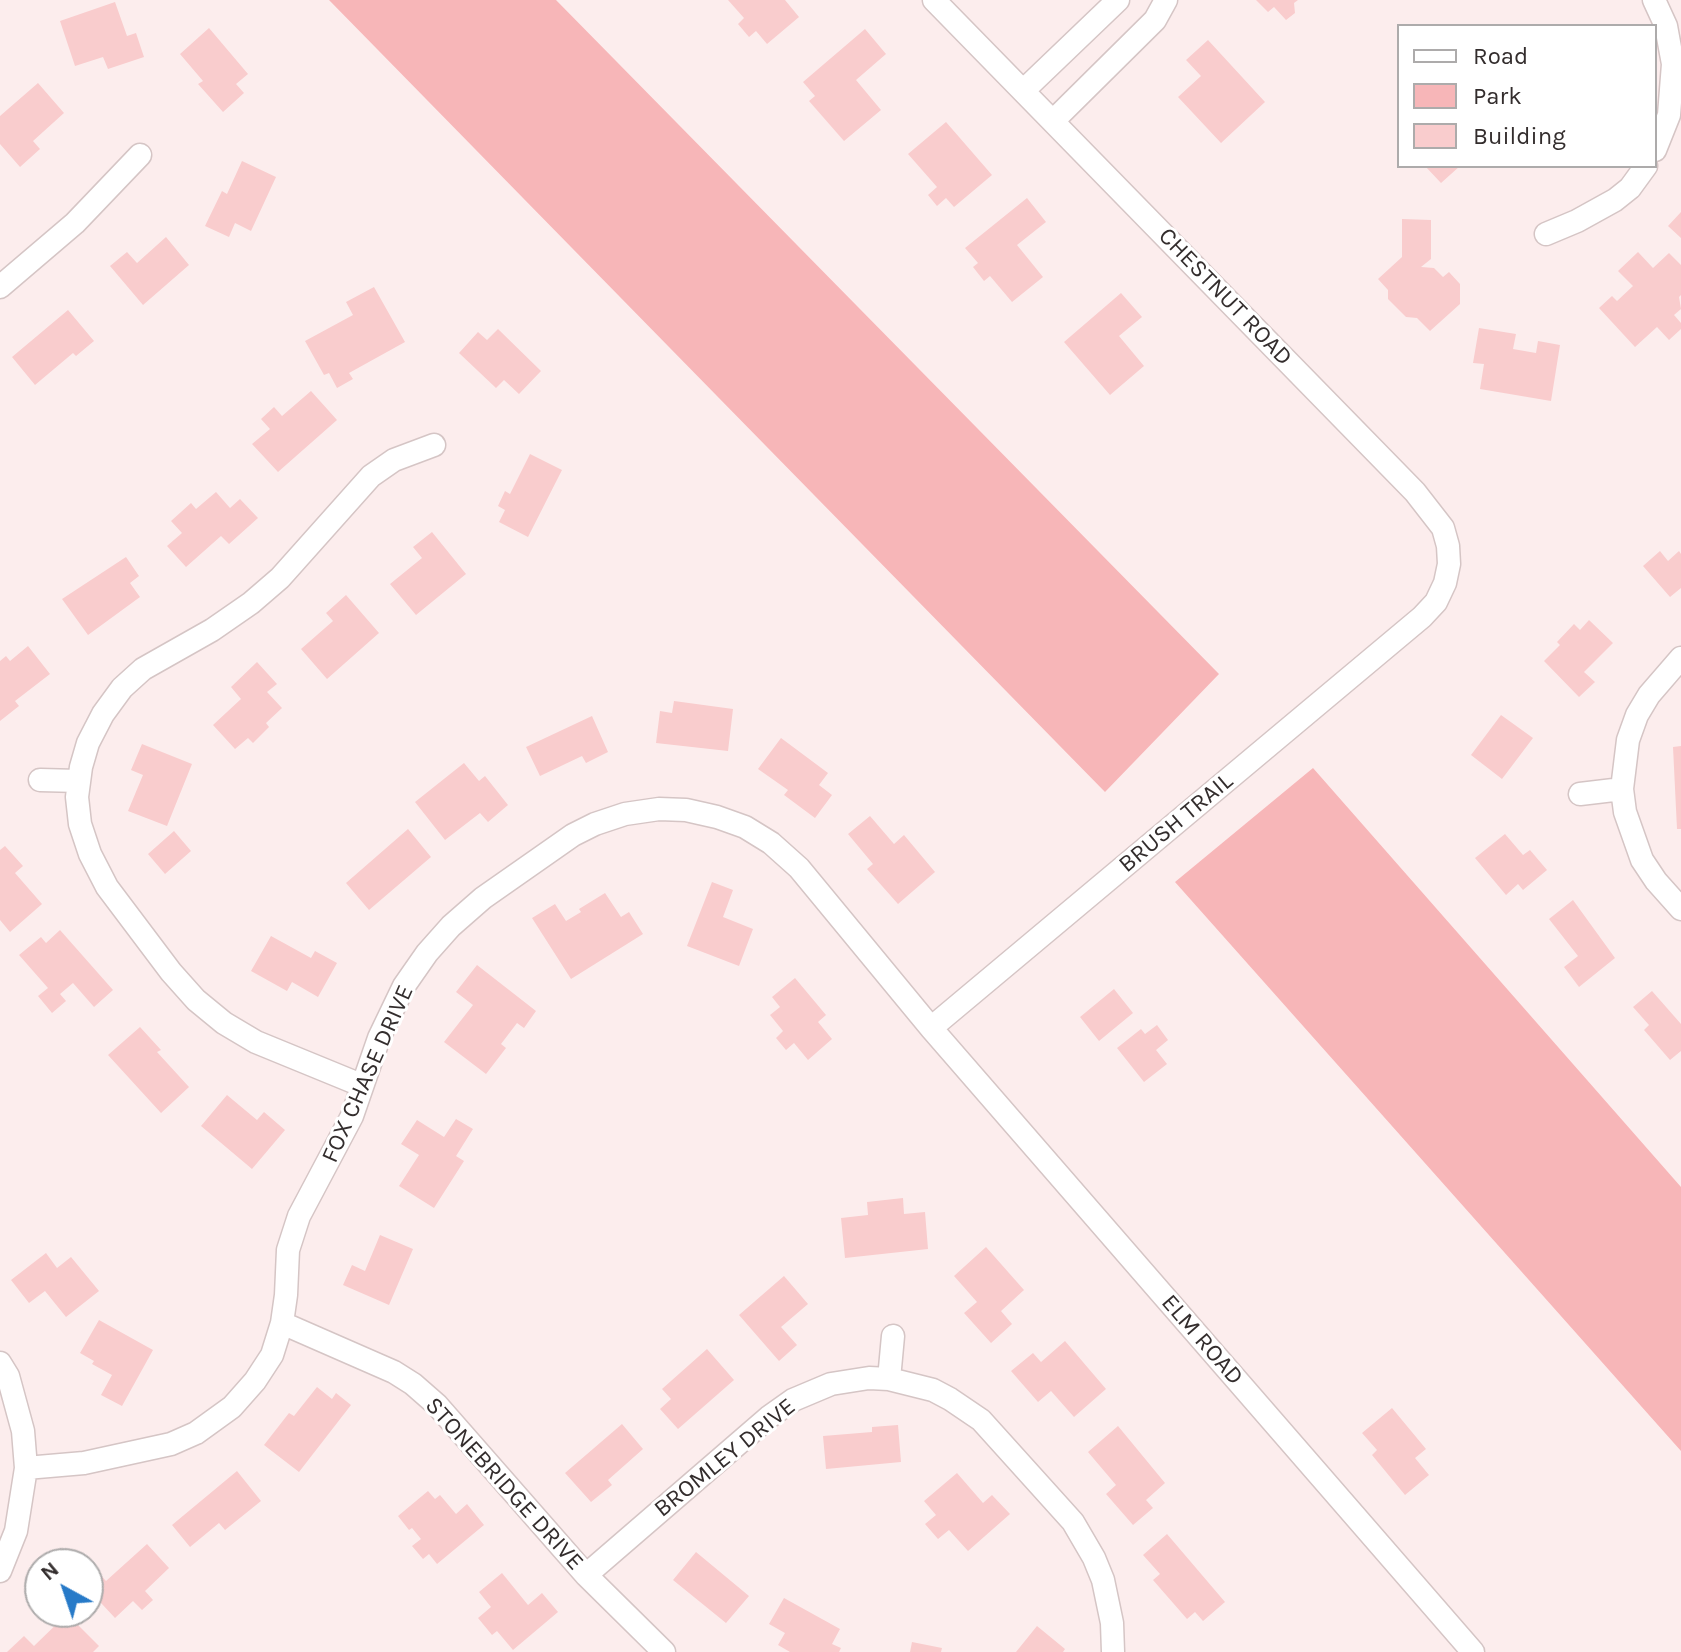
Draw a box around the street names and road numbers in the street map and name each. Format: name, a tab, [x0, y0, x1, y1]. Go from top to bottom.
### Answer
street label: CHESTNUT ROAD	[1152, 222, 1298, 372]
street label: BRUSH TRAIL	[1113, 767, 1239, 879]
street label: FOX CHASE DRIVE	[316, 981, 420, 1167]
street label: ELM ROAD	[1155, 1289, 1249, 1391]
street label: STONEBRIDGE DRIVE	[419, 1392, 589, 1576]
street label: BROMLEY DRIVE	[649, 1392, 801, 1524]

